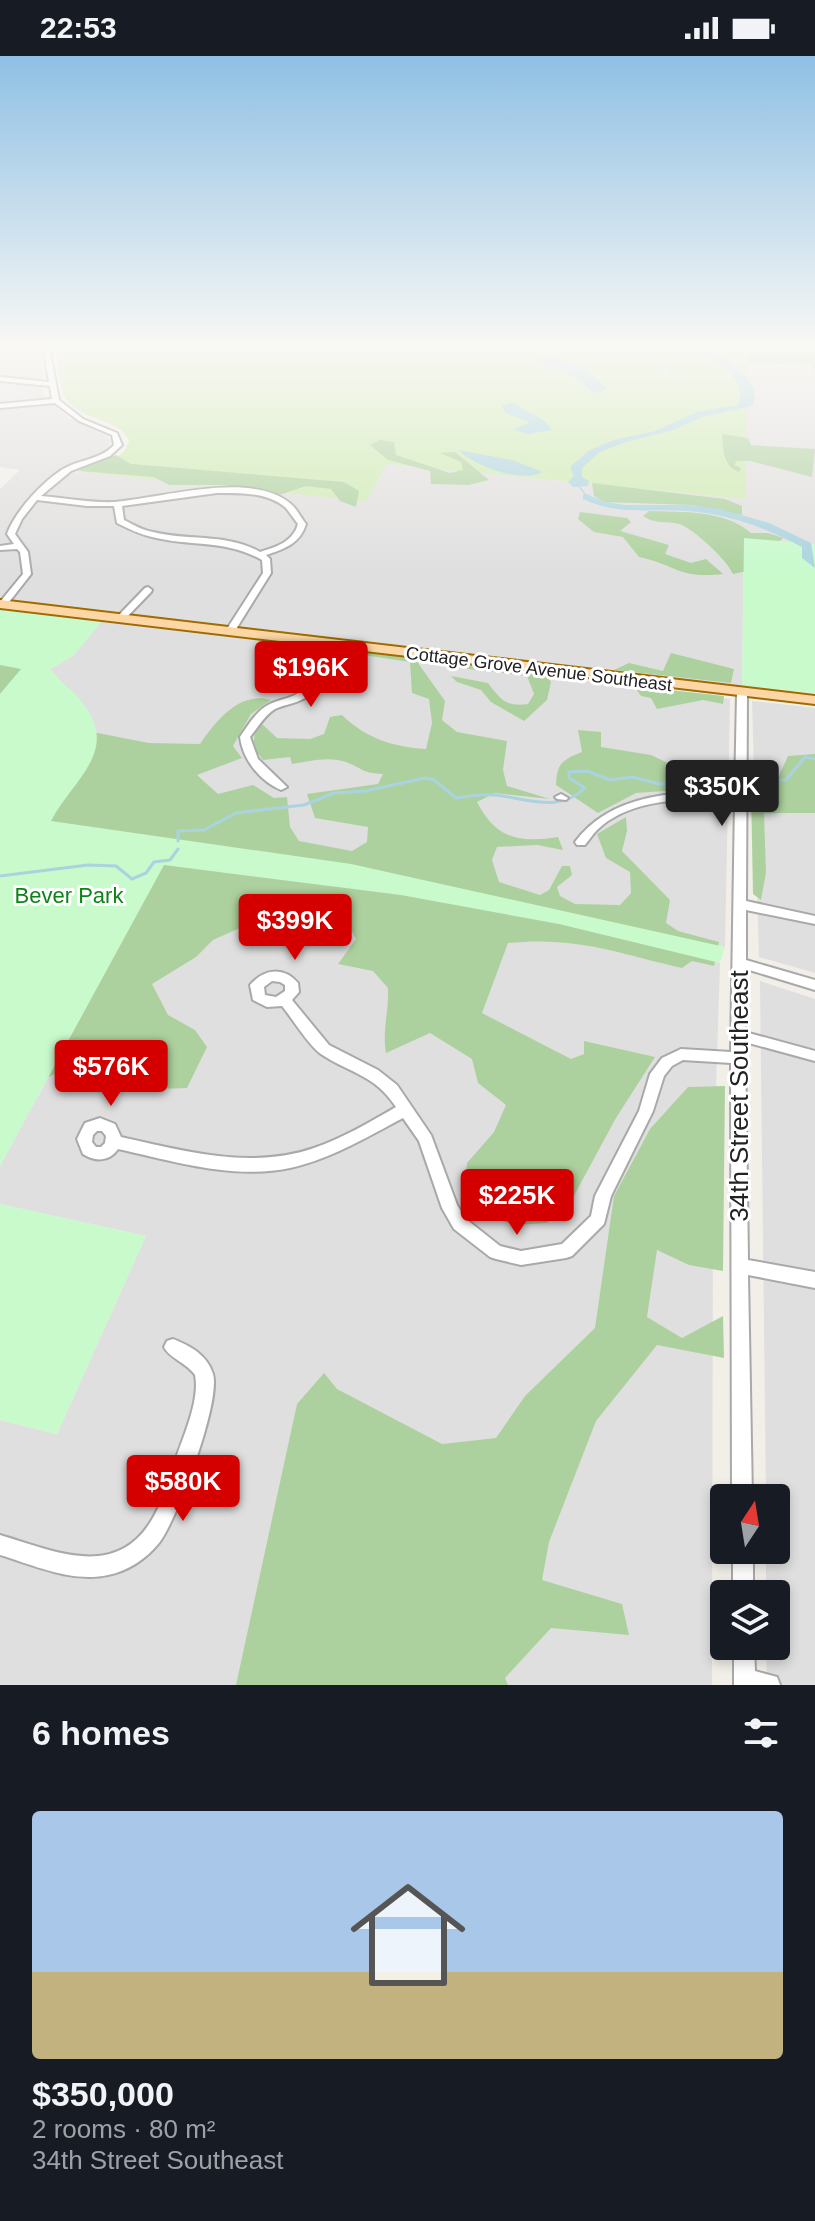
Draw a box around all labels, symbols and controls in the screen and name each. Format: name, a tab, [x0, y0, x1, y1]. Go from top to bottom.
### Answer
text: 22:53	[40, 11, 117, 44]
pin: $196K	[255, 641, 367, 709]
street label: Cottage Grove Avenue Southeast	[405, 643, 673, 695]
text: $196K	[273, 652, 349, 682]
pin: $350K	[666, 760, 778, 828]
text: $350K	[684, 771, 760, 801]
park label: Bever Park	[15, 883, 124, 908]
pin: $399K	[239, 894, 351, 962]
text: $399K	[257, 905, 333, 935]
street label: 34th Street Southeast	[724, 969, 754, 1222]
pin: $576K	[55, 1040, 167, 1108]
text: $576K	[73, 1051, 149, 1081]
pin: $225K	[461, 1169, 573, 1237]
text: $225K	[479, 1180, 555, 1210]
pin: $580K	[127, 1455, 239, 1523]
text: $580K	[145, 1466, 221, 1496]
north arrow	[710, 1484, 790, 1564]
map controls	[710, 1484, 790, 1660]
button: layers	[710, 1580, 790, 1660]
icon: filters	[739, 1711, 783, 1755]
text: 6 homes	[32, 1714, 170, 1752]
icon: home	[336, 1863, 480, 2007]
text: $350,000	[32, 2075, 174, 2113]
text: 2 rooms · 80 m²	[32, 2114, 216, 2144]
text: 34th Street Southeast	[32, 2145, 284, 2175]

